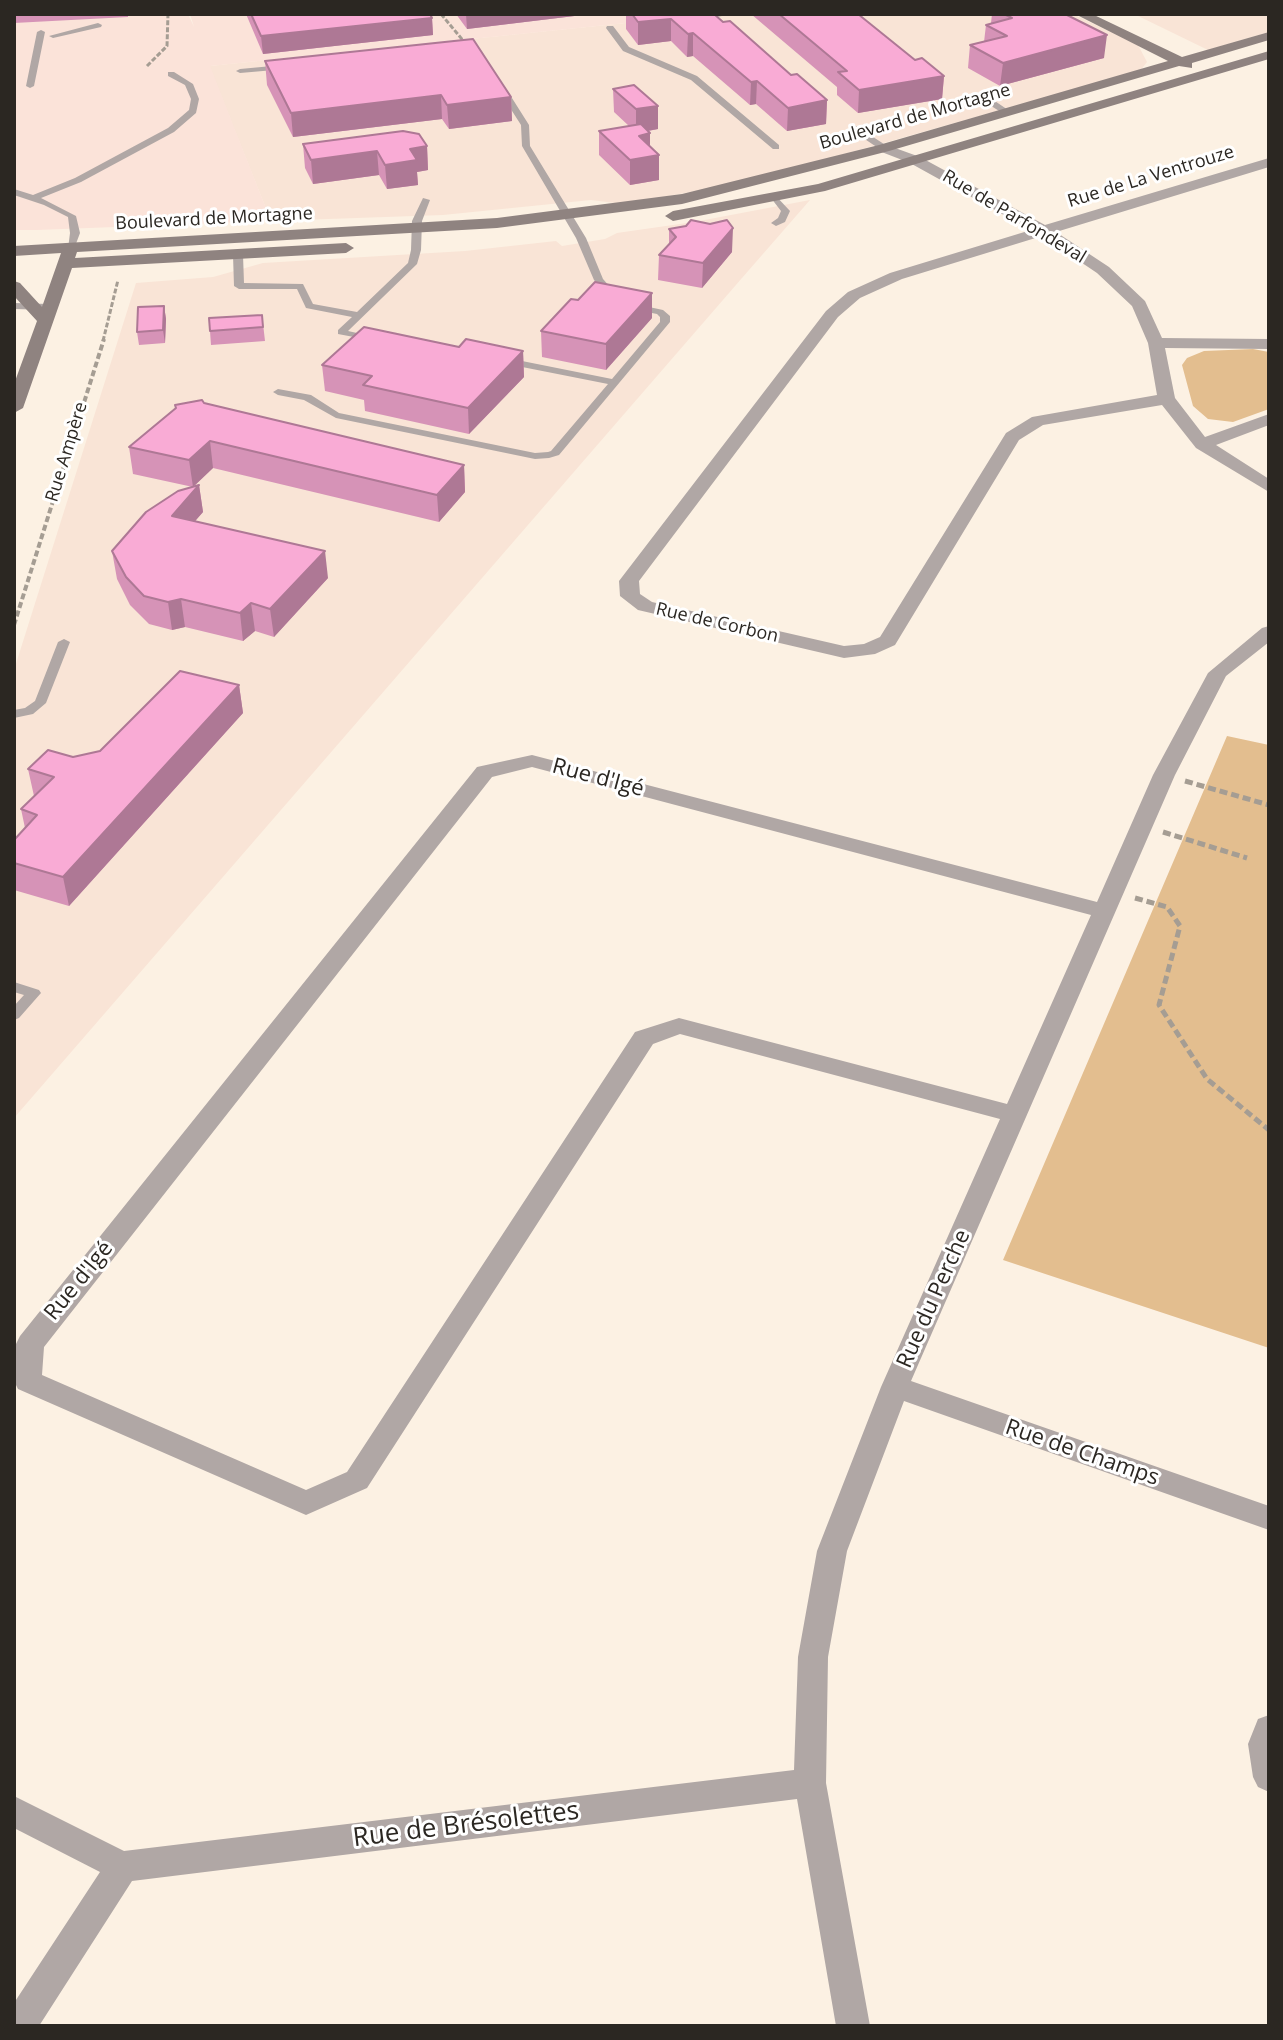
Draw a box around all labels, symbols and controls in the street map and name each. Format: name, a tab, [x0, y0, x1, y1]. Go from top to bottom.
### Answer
street label: Boulevard de Mortagne	[817, 79, 1013, 155]
street label: Rue de La Ventrouze	[1065, 141, 1237, 213]
street label: Rue de Parfondeval	[938, 166, 1090, 268]
street label: Boulevard de Mortagne	[115, 203, 313, 235]
street label: Rue Ampère	[42, 399, 92, 505]
street label: Rue de Corbon	[654, 598, 780, 648]
street label: Rue d'Igé	[549, 753, 647, 803]
street label: Rue du Perche	[892, 1226, 976, 1372]
street label: Rue d'Igé	[39, 1236, 119, 1326]
street label: Rue de Champs	[1002, 1414, 1162, 1492]
street label: Rue de Brésolettes	[351, 1796, 581, 1854]

